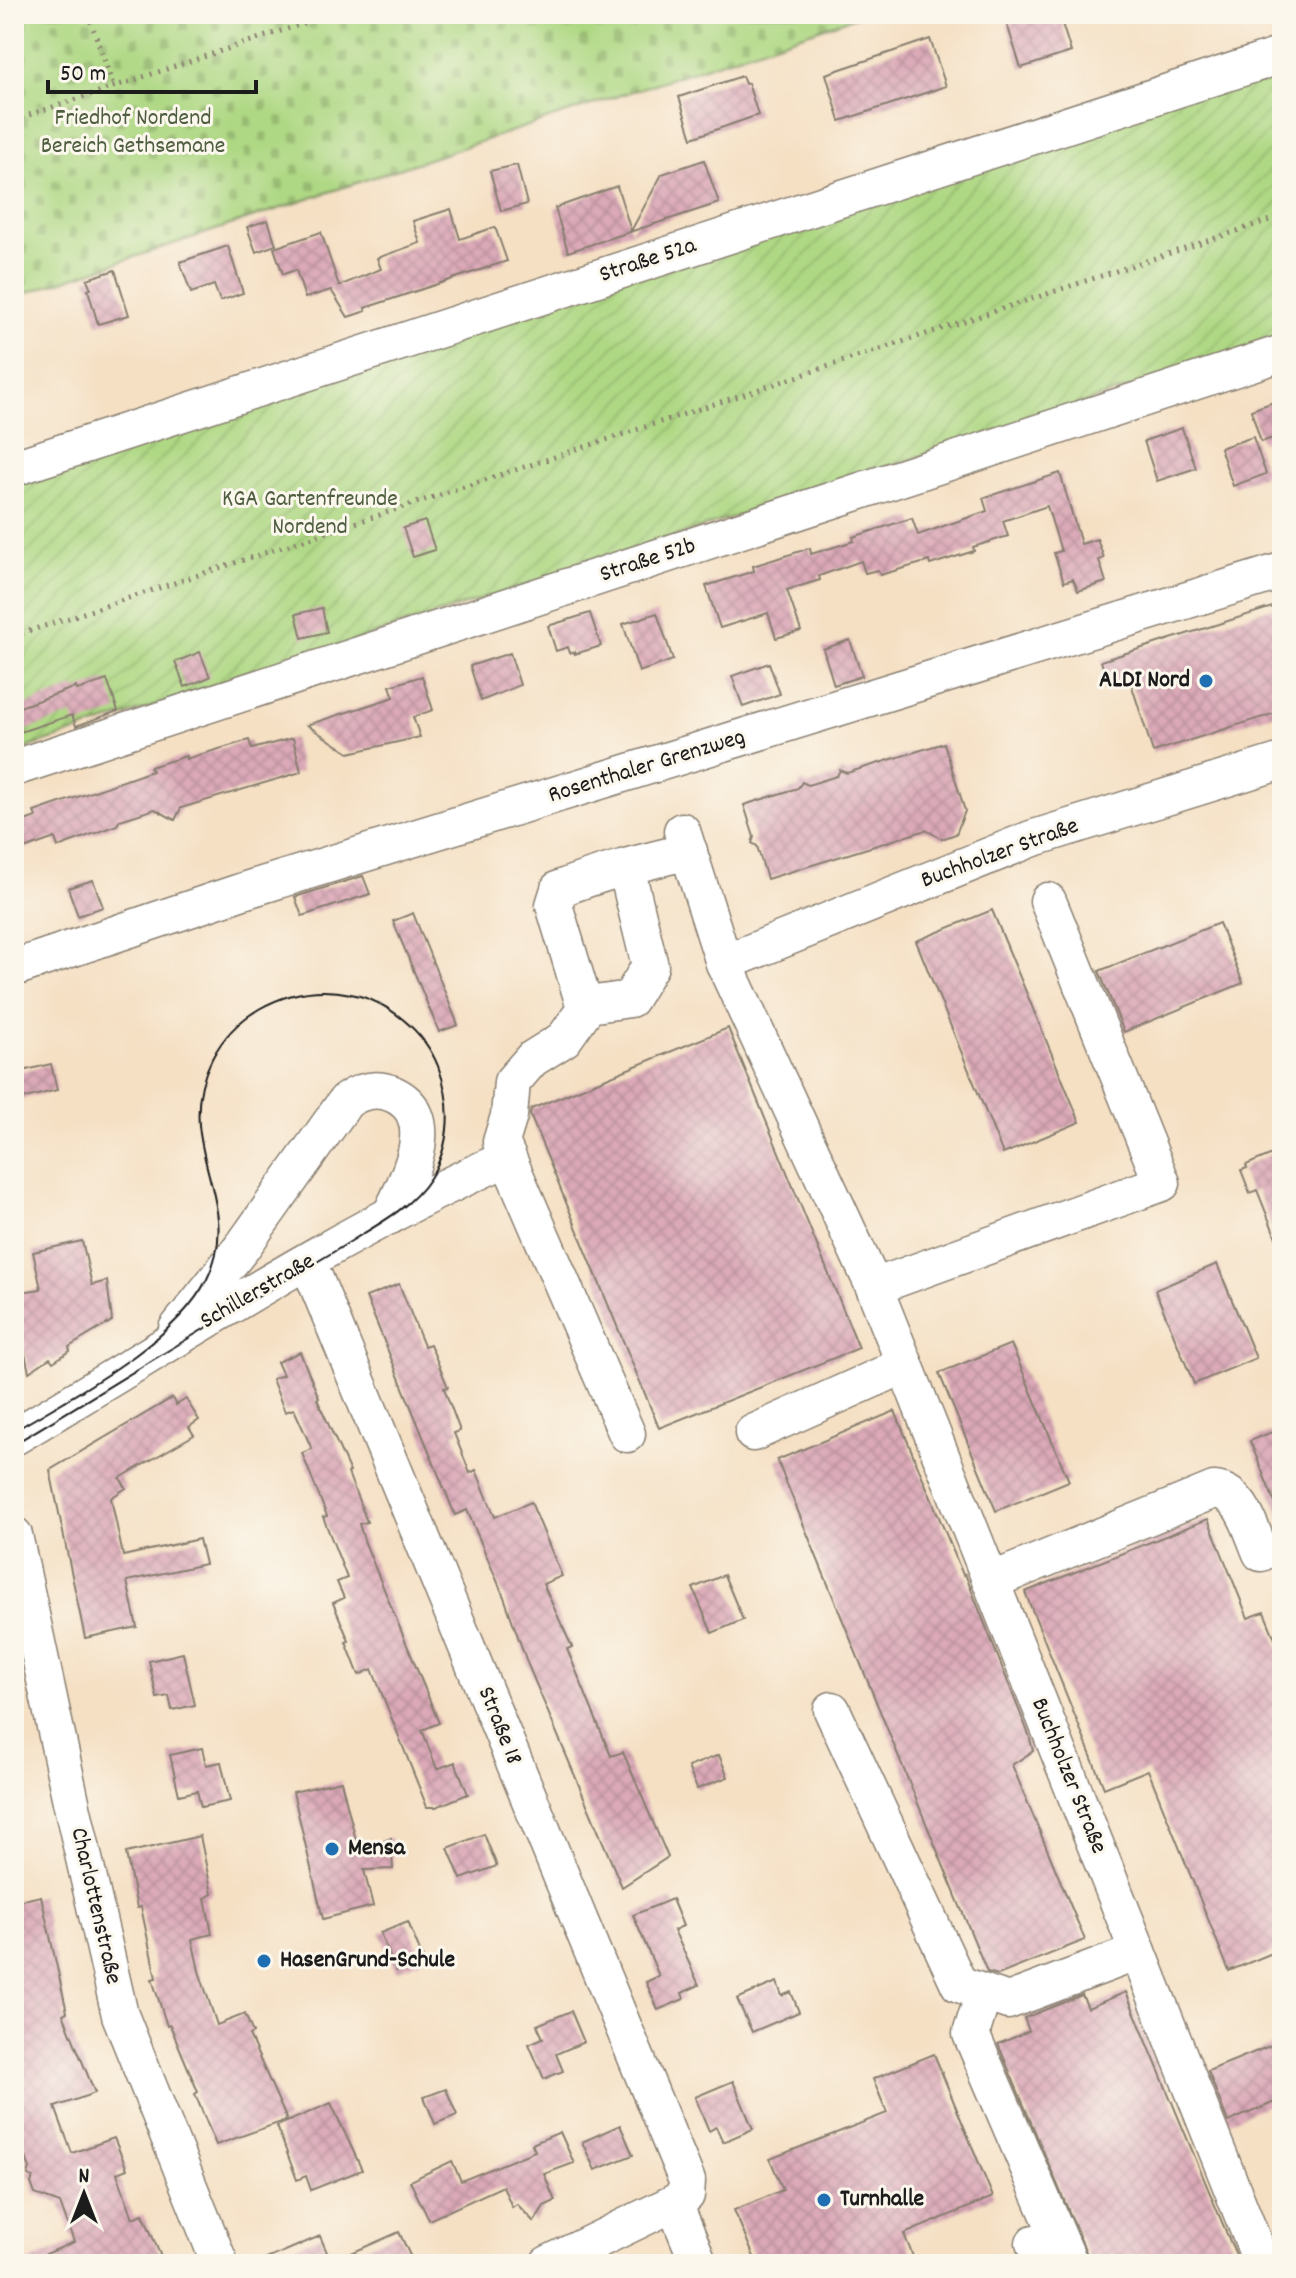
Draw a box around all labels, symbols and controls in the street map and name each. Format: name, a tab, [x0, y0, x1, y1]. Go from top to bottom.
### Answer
scale bar	[48, 44, 256, 94]
text: 50 m	[60, 58, 106, 92]
park label: Friedhof Nordend Bereich Gethsemane	[41, 102, 225, 164]
street label: Straße 52a	[595, 229, 701, 293]
park label: KGA Gartenfreunde Nordend	[222, 483, 398, 545]
street label: Straße 52b	[596, 530, 700, 592]
place label: ALDI Nord	[1099, 664, 1190, 698]
marker: ALDI Nord	[1197, 672, 1215, 690]
street label: Rosenthaler Grenzweg	[544, 721, 750, 813]
street label: Buchholzer Straße	[916, 810, 1084, 898]
street label: Schillerstraße	[194, 1245, 322, 1339]
street label: Straße 18	[468, 1682, 530, 1770]
street label: Buchholzer Straße	[1021, 1693, 1115, 1859]
street label: Charlottenstraße	[60, 1824, 130, 1988]
place label: Mensa	[348, 1832, 406, 1866]
marker: Mensa	[323, 1840, 341, 1858]
place label: HasenGrund-Schule	[280, 1944, 455, 1978]
marker: HasenGrund-Schule	[255, 1952, 273, 1970]
north arrow	[44, 2154, 124, 2234]
text: N	[79, 2162, 90, 2193]
place label: Turnhalle	[840, 2183, 925, 2217]
marker: Turnhalle	[815, 2191, 833, 2209]

